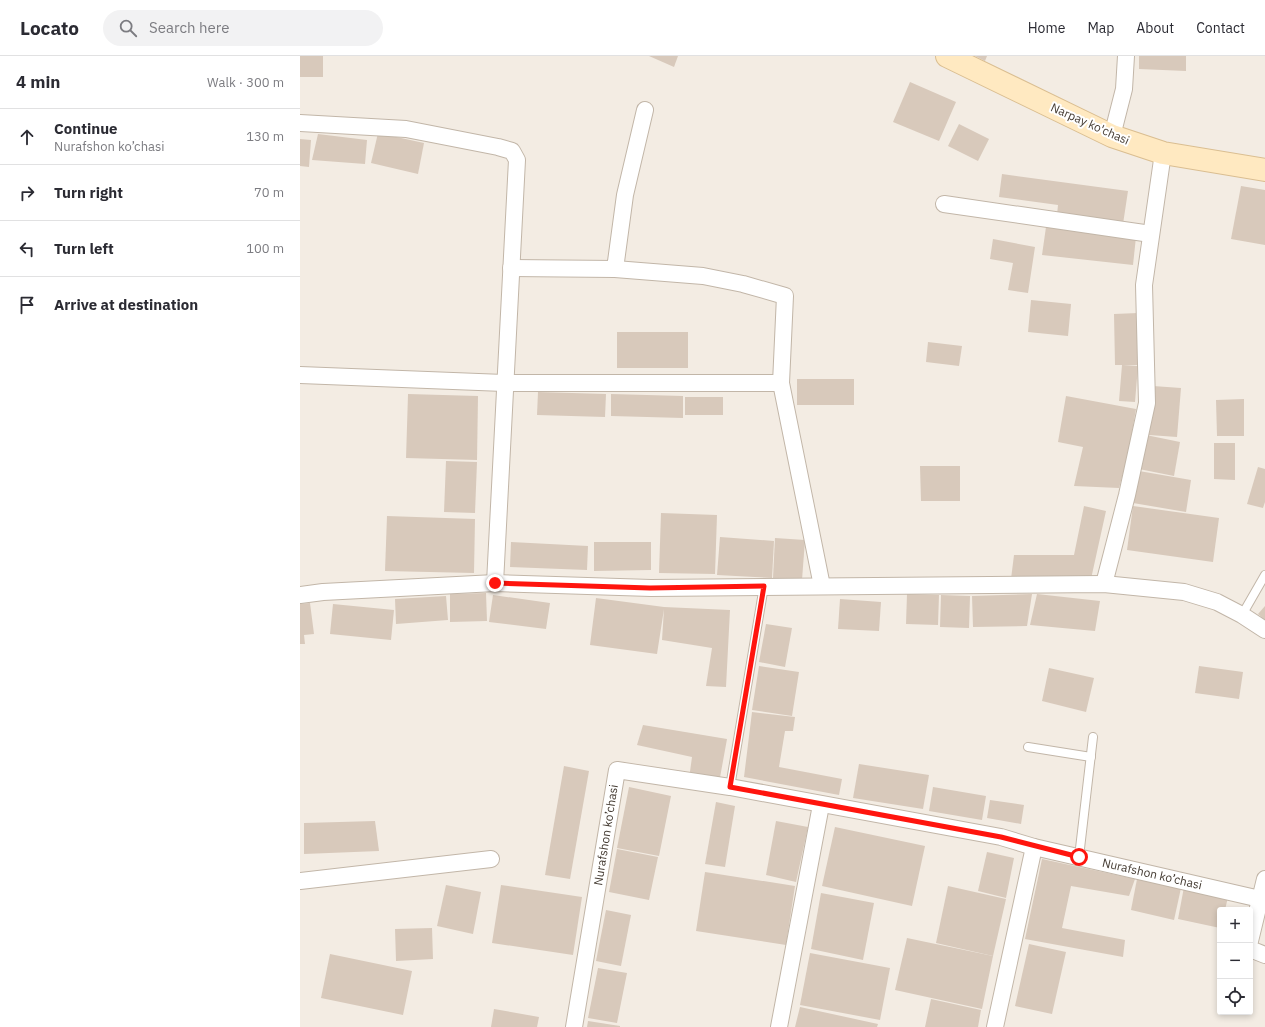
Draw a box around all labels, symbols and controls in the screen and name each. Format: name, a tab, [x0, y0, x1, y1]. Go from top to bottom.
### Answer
search box	[103, 10, 383, 46]
text: Locato	[20, 16, 79, 40]
icon: search	[117, 17, 139, 39]
text: Search here	[149, 18, 229, 37]
text: Home	[1028, 19, 1065, 37]
text: Map	[1087, 19, 1114, 37]
text: About	[1136, 19, 1174, 37]
text: Contact	[1196, 19, 1245, 37]
text: 4 min	[16, 71, 60, 93]
text: Walk · 300 m	[207, 74, 284, 91]
street label: Narpay ko'chasi	[1048, 99, 1132, 148]
text: Continue	[54, 119, 118, 138]
icon: ahead	[16, 126, 38, 148]
text: 130 m	[246, 128, 284, 145]
text: Nurafshon ko’chasi	[54, 138, 165, 155]
icon: right	[16, 182, 38, 204]
text: Turn right	[54, 183, 123, 202]
text: 70 m	[254, 184, 284, 201]
icon: left	[16, 238, 38, 260]
text: Turn left	[54, 239, 114, 258]
text: 100 m	[246, 240, 284, 257]
icon: arrive	[16, 294, 38, 316]
text: Arrive at destination	[54, 295, 198, 314]
route end	[486, 574, 504, 592]
street label: Nurafshon ko’chasi	[590, 783, 621, 886]
route start	[1070, 848, 1088, 866]
street label: Nurafshon ko’chasi	[1101, 855, 1204, 892]
map controls	[1217, 907, 1253, 1015]
button: +	[1217, 907, 1253, 943]
button: −	[1217, 943, 1253, 979]
button: locate	[1217, 979, 1253, 1015]

